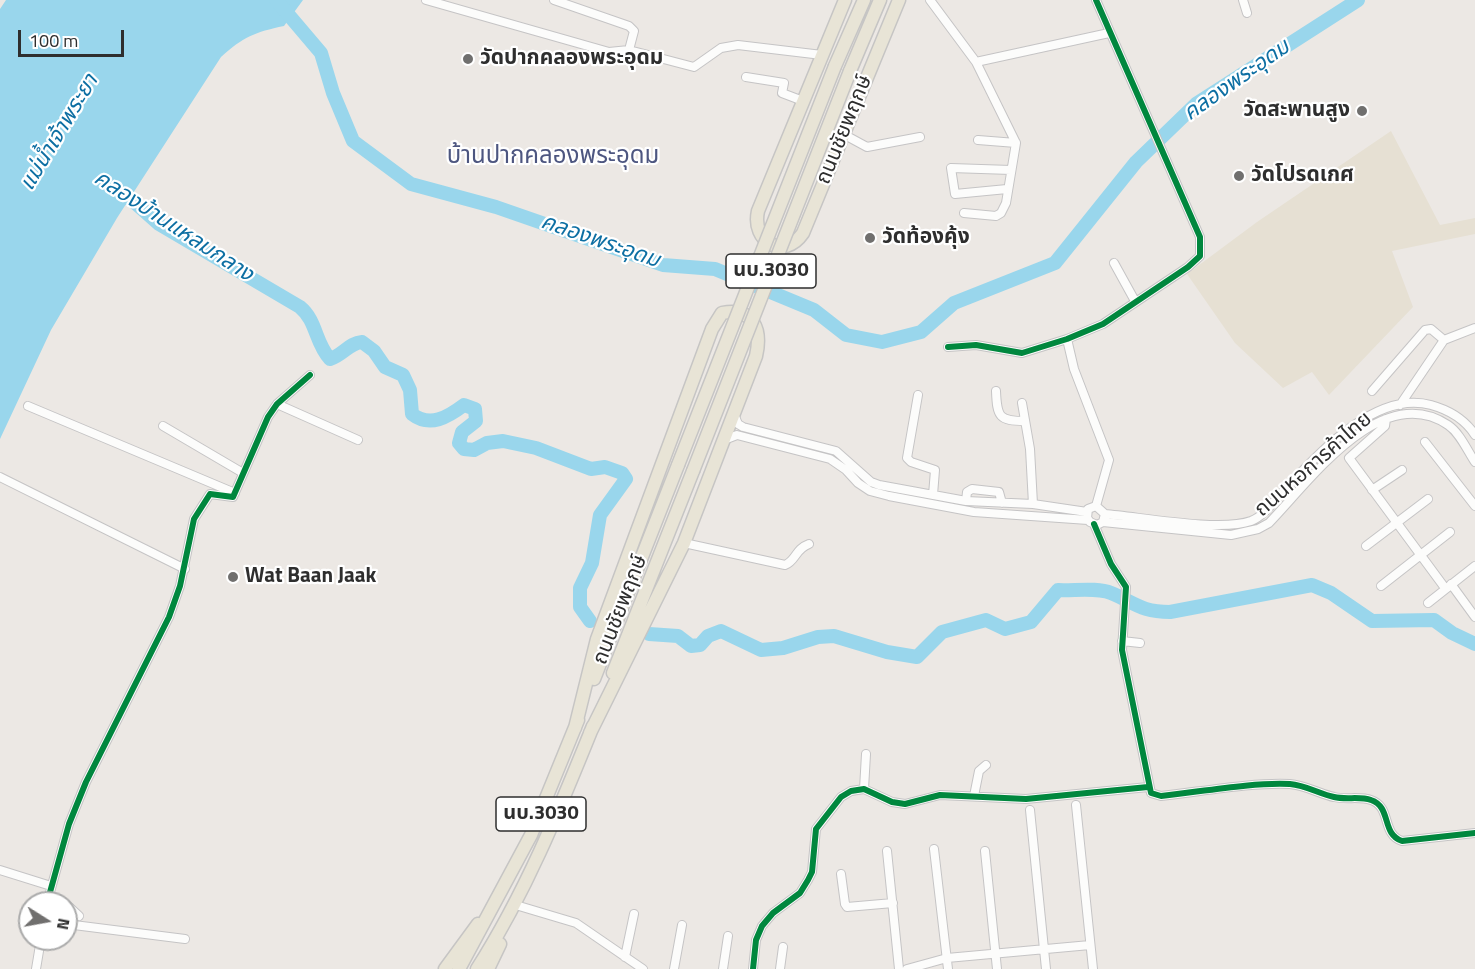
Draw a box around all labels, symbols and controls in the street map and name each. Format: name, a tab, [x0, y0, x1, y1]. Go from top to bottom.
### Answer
scale bar	[21, 18, 128, 56]
text: 100 m	[29, 27, 78, 54]
water label: คลองพระอุดม	[1179, 35, 1295, 127]
place label: วัดปากคลองพระอุดม	[480, 46, 663, 72]
marker: วัดปากคลองพระอุดม	[461, 52, 475, 66]
water label: แม่น้ำเจ้าพระยา	[15, 70, 105, 196]
street label: ถนนชัยพฤกษ์	[812, 72, 878, 188]
place label: วัดสะพานสูง	[1243, 98, 1350, 124]
marker: วัดสะพานสูง	[1355, 104, 1369, 118]
district label: บ้านปากคลองพระอุดม	[447, 143, 659, 171]
place label: วัดโปรดเกศ	[1251, 163, 1354, 189]
water label: คลองบ้านแหลมกลาง	[89, 166, 257, 288]
marker: วัดโปรดเกศ	[1232, 169, 1246, 183]
water label: คลองพระอุดม	[537, 209, 663, 275]
place label: วัดท้องคุ้ง	[882, 225, 970, 251]
marker: วัดท้องคุ้ง	[863, 231, 877, 245]
road number: นบ.3030	[726, 254, 816, 288]
street label: ถนนหอการค้าไทย	[1250, 407, 1378, 523]
street label: ถนนชัยพฤกษ์	[589, 551, 653, 669]
place label: Wat Baan Jaak	[245, 564, 376, 590]
marker: Wat Baan Jaak	[226, 570, 240, 584]
road number: นบ.3030	[496, 797, 586, 831]
north arrow	[18, 891, 78, 951]
text: N	[51, 916, 77, 932]

